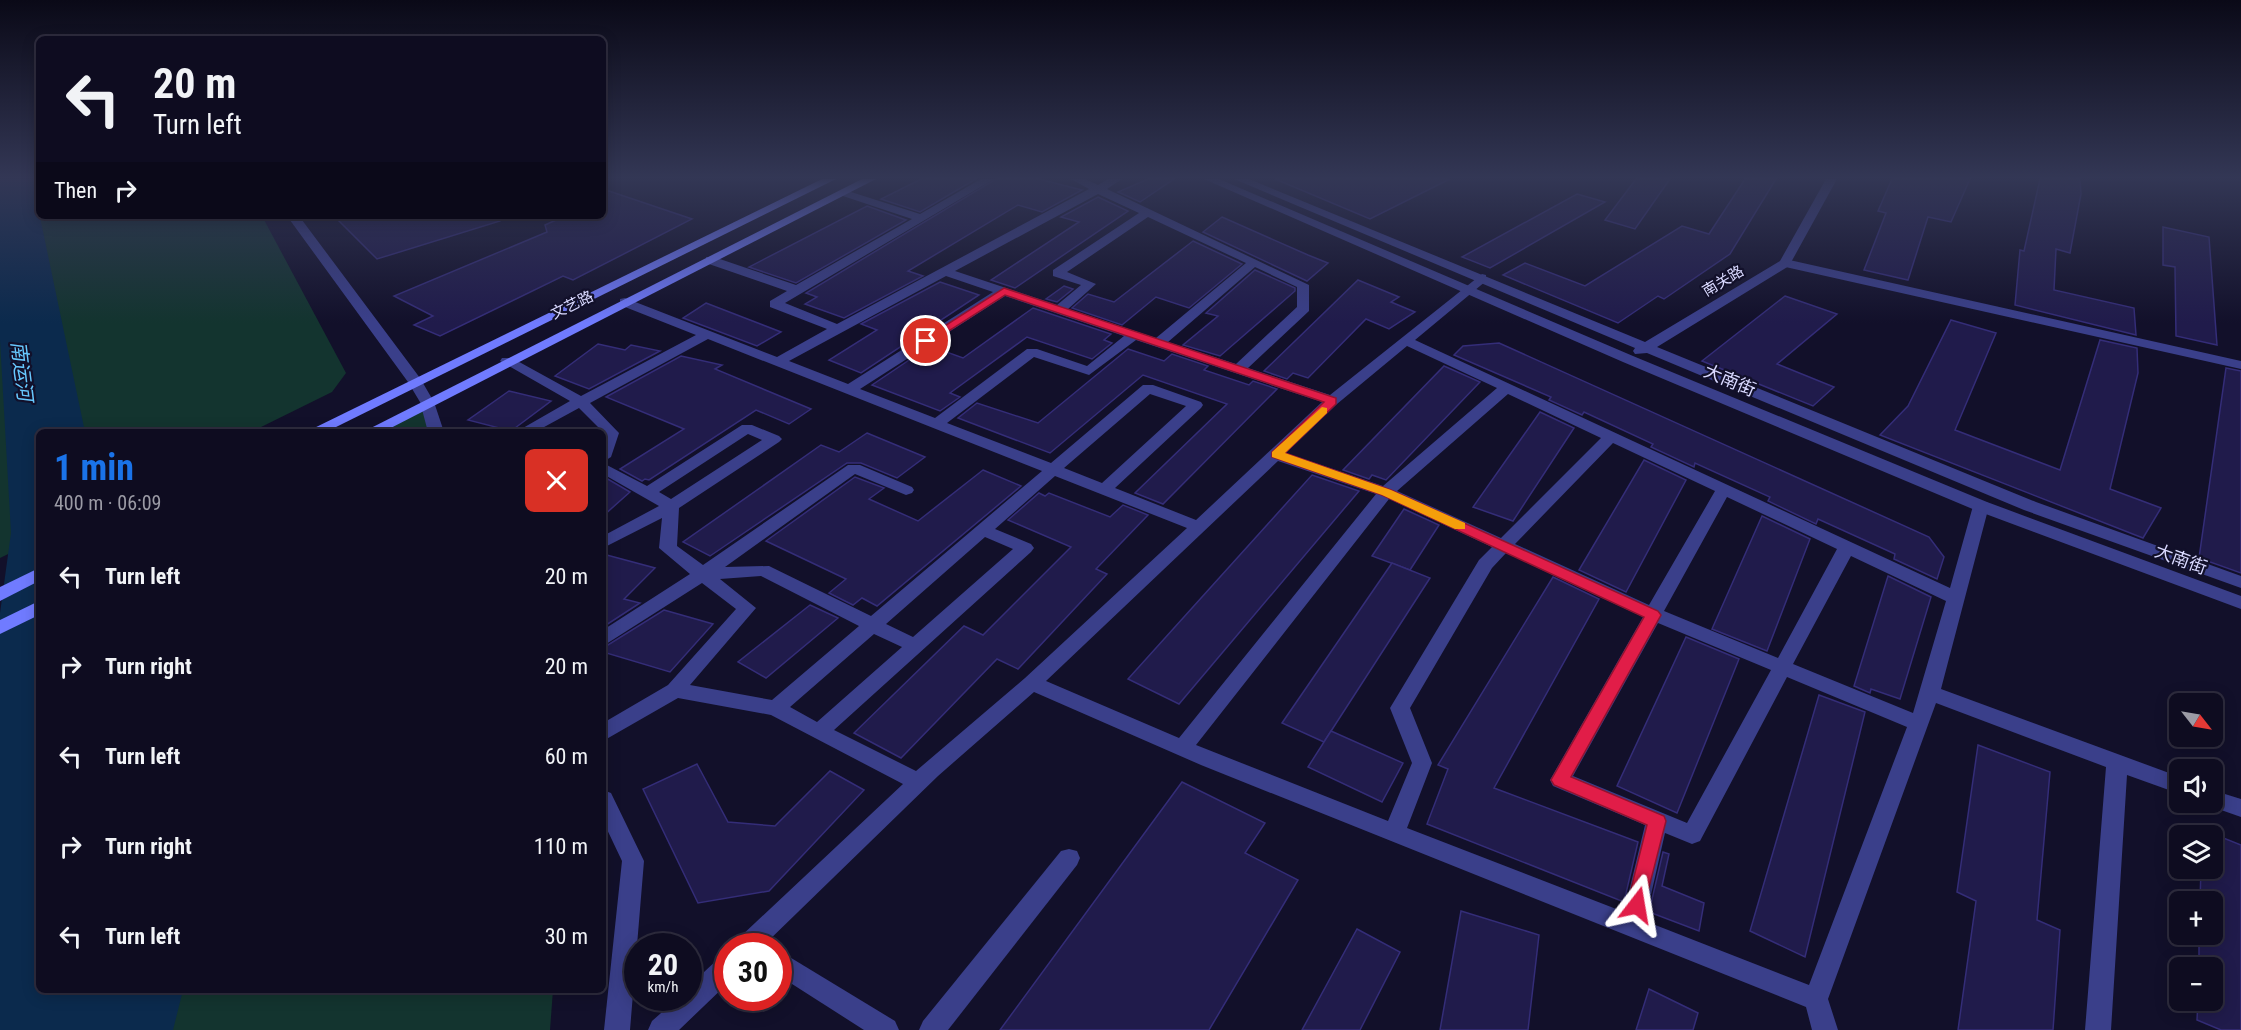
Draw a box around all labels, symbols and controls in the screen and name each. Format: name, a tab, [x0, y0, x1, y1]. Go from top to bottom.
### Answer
text: 20 m	[153, 59, 236, 108]
icon: left	[54, 60, 132, 138]
text: Turn left	[153, 109, 242, 141]
icon: right	[109, 174, 142, 207]
text: Then	[54, 178, 97, 203]
street label: 南关路	[1699, 262, 1747, 300]
street label: 文艺路	[548, 287, 596, 323]
pin	[900, 315, 951, 366]
icon: arrive	[909, 324, 942, 357]
water label: 南运河	[6, 340, 38, 406]
street label: 大南街	[1701, 360, 1759, 400]
text: 1 min	[54, 447, 134, 489]
button: close	[525, 449, 588, 512]
text: 400 m · 06:09	[54, 491, 161, 515]
street label: 大南街	[2152, 540, 2210, 578]
icon: left	[54, 560, 87, 593]
text: Turn left	[105, 564, 180, 589]
text: 20 m	[545, 564, 588, 589]
icon: right	[54, 650, 87, 683]
text: Turn right	[105, 654, 192, 679]
text: 20 m	[545, 654, 588, 679]
north arrow	[2169, 693, 2223, 747]
map controls	[2169, 693, 2223, 1011]
icon: left	[54, 740, 87, 773]
text: Turn left	[105, 744, 180, 769]
text: 60 m	[545, 744, 588, 769]
button: sound	[2169, 759, 2223, 813]
button: layers	[2169, 825, 2223, 879]
icon: right	[54, 830, 87, 863]
text: Turn right	[105, 834, 192, 859]
text: 110 m	[534, 834, 588, 859]
position arrow	[1605, 873, 1669, 937]
button: +	[2169, 891, 2223, 945]
icon: left	[54, 920, 87, 953]
text: Turn left	[105, 924, 180, 949]
text: 30 m	[545, 924, 588, 949]
speed limit sign: 30	[714, 933, 792, 1011]
text: 20	[648, 947, 678, 982]
button: −	[2169, 957, 2223, 1011]
text: km/h	[648, 978, 678, 996]

